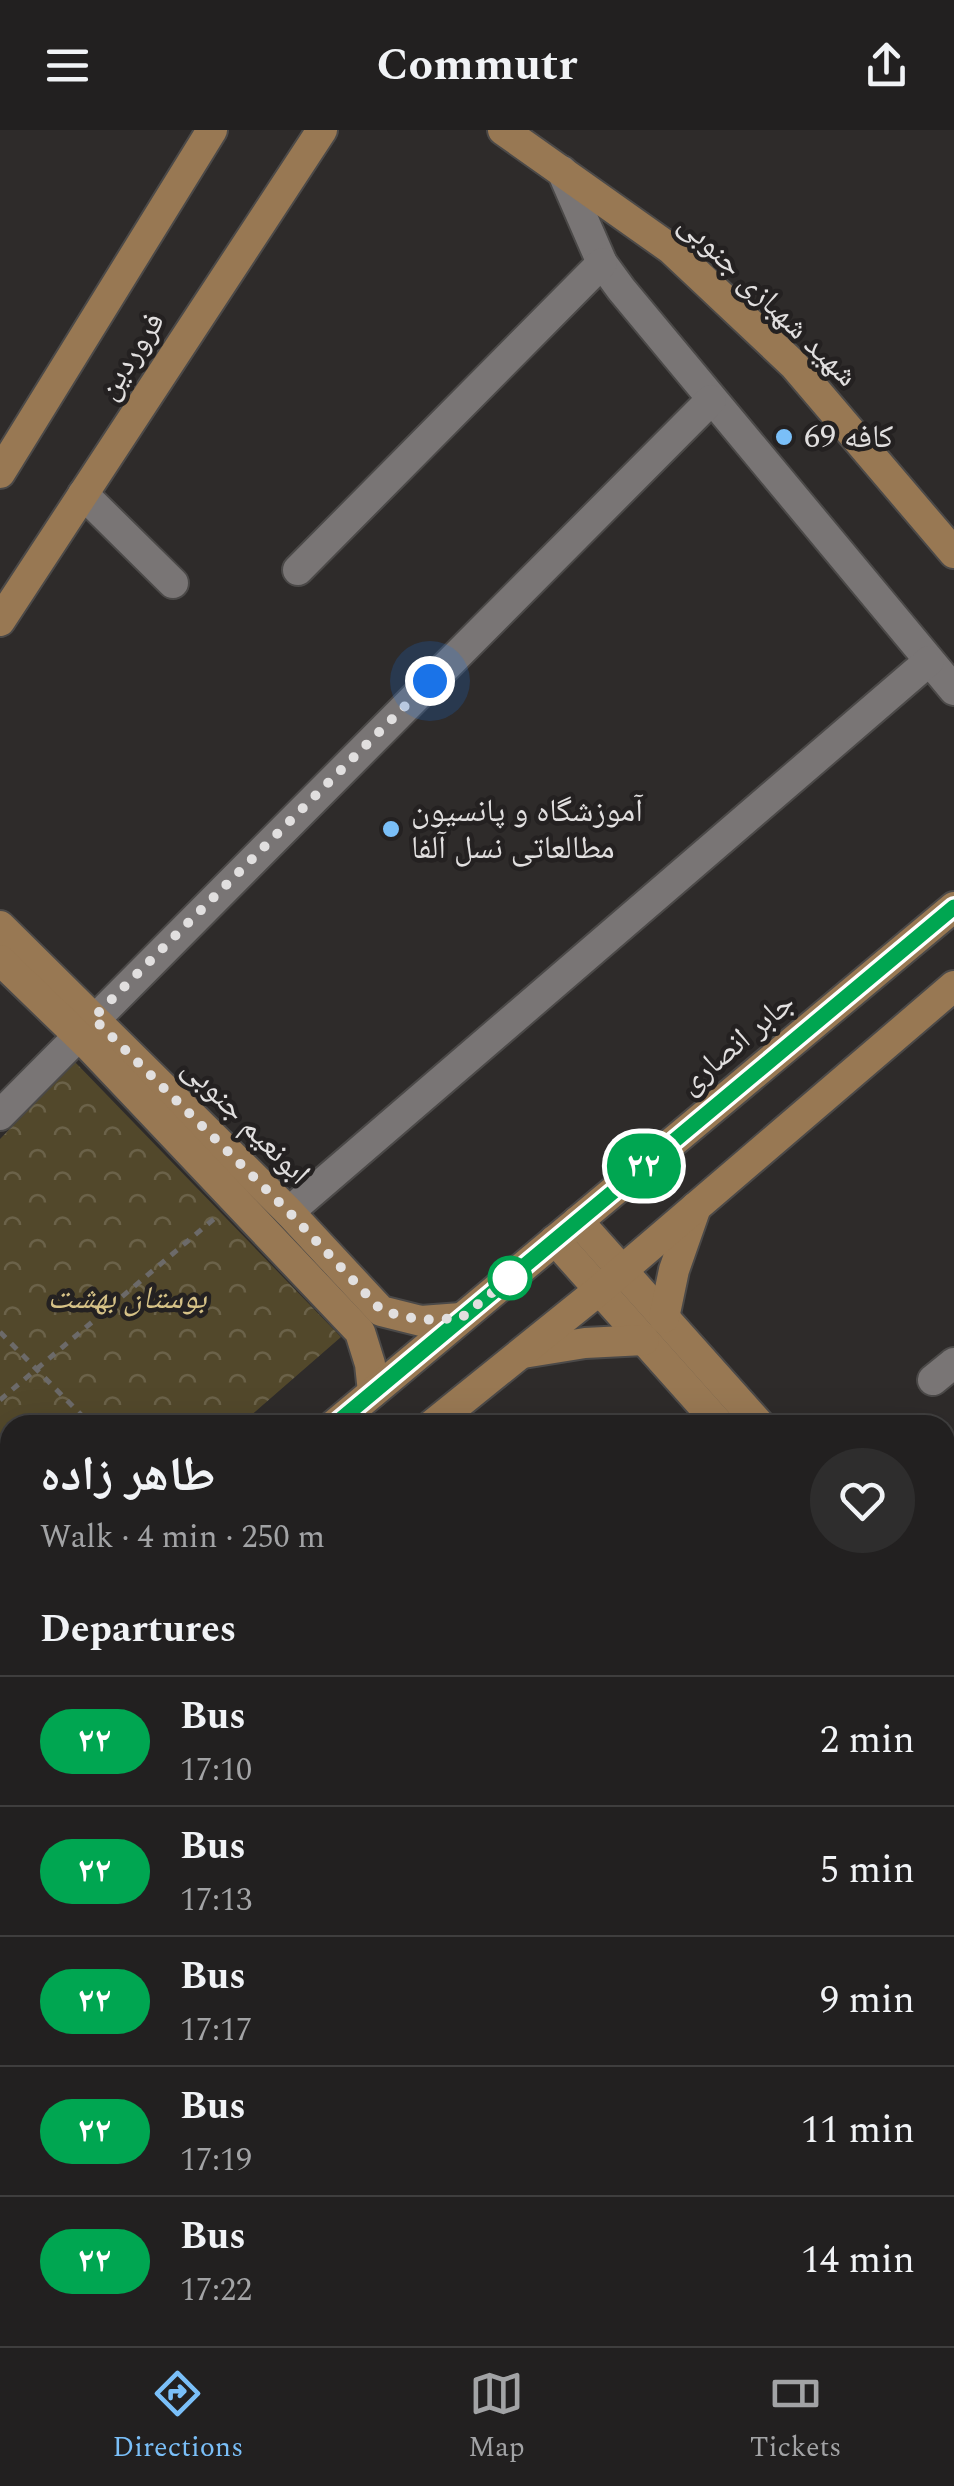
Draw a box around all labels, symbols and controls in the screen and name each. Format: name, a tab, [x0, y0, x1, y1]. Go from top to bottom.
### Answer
text: Commutr	[377, 31, 577, 100]
icon: menu	[40, 38, 95, 93]
icon: share	[859, 38, 914, 93]
street label: شهید شهبازی جنوبی	[667, 201, 869, 399]
street label: فروردین	[84, 302, 178, 410]
place label: کافه 69	[804, 413, 893, 462]
marker: کافه 69	[773, 426, 795, 448]
your location	[405, 656, 455, 706]
place label: آموزشگاه و پانسیون مطالعاتی نسل آلفا	[411, 787, 644, 873]
marker: آموزشگاه و پانسیون مطالعاتی نسل آلفا	[380, 818, 402, 840]
street label: جابر انصاری	[668, 979, 806, 1107]
street label: ابونعیم جنوبی	[170, 1045, 322, 1197]
line badge: ۲۲	[599, 1134, 689, 1198]
text: ۲۲	[627, 1140, 661, 1193]
unlabelled marker	[489, 1257, 531, 1299]
park label: بوستان بهشت	[47, 1274, 207, 1323]
text: طاهر زاده	[40, 1439, 216, 1512]
button: heart	[810, 1448, 915, 1553]
text: Walk · 4 min · 250 m	[40, 1513, 325, 1562]
text: Departures	[40, 1601, 236, 1659]
text: Bus	[180, 1688, 246, 1746]
text: 2 min	[820, 1712, 915, 1770]
text: ۲۲	[78, 1715, 112, 1768]
text: 17:10	[180, 1746, 252, 1795]
text: Bus	[180, 1818, 246, 1876]
text: 5 min	[820, 1842, 915, 1900]
text: ۲۲	[78, 1845, 112, 1898]
text: 17:13	[180, 1876, 252, 1925]
text: Bus	[180, 1948, 246, 2006]
text: 9 min	[820, 1972, 915, 2030]
text: ۲۲	[78, 1975, 112, 2028]
text: 17:17	[180, 2006, 252, 2055]
text: Bus	[180, 2078, 246, 2136]
text: 11 min	[801, 2102, 915, 2160]
text: ۲۲	[78, 2105, 112, 2158]
text: 17:19	[180, 2136, 252, 2185]
text: Bus	[180, 2208, 246, 2266]
text: 14 min	[801, 2232, 915, 2290]
text: ۲۲	[78, 2235, 112, 2288]
text: 17:22	[180, 2266, 252, 2315]
tab: Directions	[113, 2366, 243, 2469]
tab: Map	[468, 2366, 525, 2469]
tab: Tickets	[750, 2366, 841, 2469]

